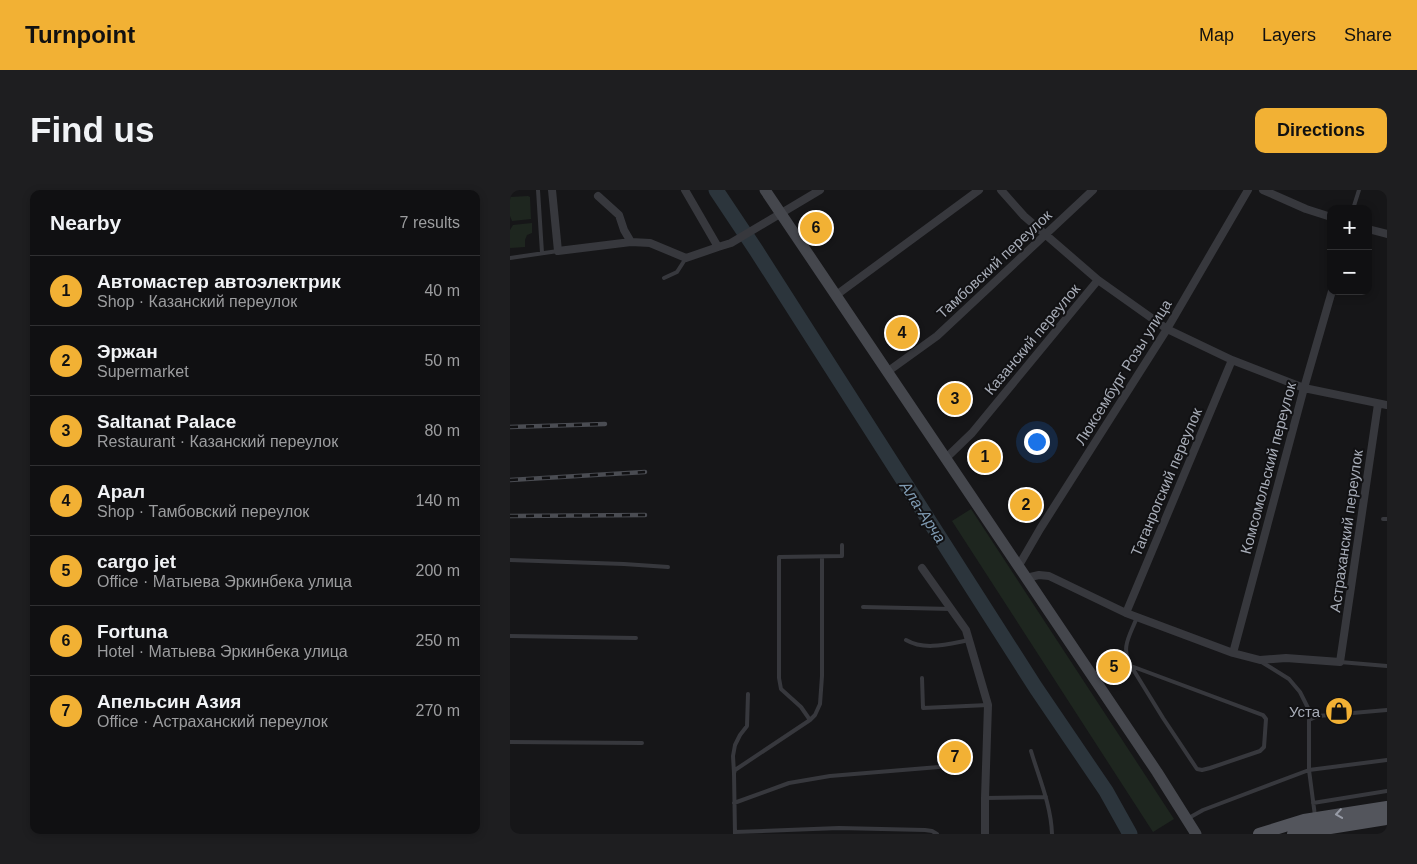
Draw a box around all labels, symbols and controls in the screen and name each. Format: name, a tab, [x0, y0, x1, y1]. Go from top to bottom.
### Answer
text: Turnpoint	[25, 21, 135, 48]
text: Map	[1199, 25, 1234, 45]
text: Layers	[1262, 25, 1316, 45]
text: Share	[1344, 25, 1392, 45]
button: Directions	[1255, 108, 1387, 153]
text: Find us	[30, 110, 154, 149]
map controls	[1327, 205, 1372, 295]
button: +	[1327, 205, 1372, 250]
street label: Тамбовский переулок	[933, 206, 1055, 322]
pin: 6	[800, 209, 832, 247]
text: Nearby	[50, 211, 121, 234]
text: 7 results	[400, 214, 460, 231]
button: −	[1327, 250, 1372, 295]
text: Автомастер автоэлектрик	[97, 271, 341, 292]
street label: Казанский переулок	[981, 280, 1084, 398]
text: 1	[62, 282, 70, 299]
text: 40 m	[424, 282, 460, 299]
text: Shop · Казанский переулок	[97, 293, 297, 310]
street label: Люксембург Розы улица	[1071, 296, 1175, 448]
pin: 4	[886, 314, 918, 352]
text: Эржан	[97, 341, 158, 362]
text: 2	[62, 352, 70, 369]
text: 50 m	[424, 352, 460, 369]
text: Supermarket	[97, 363, 189, 380]
pin: 3	[939, 380, 971, 418]
street label: Комсомольский переулок	[1237, 380, 1299, 556]
street label: Таганрогский переулок	[1127, 405, 1205, 559]
text: Saltanat Palace	[97, 411, 236, 432]
text: 3	[62, 422, 70, 439]
text: 80 m	[424, 422, 460, 439]
your location	[1024, 429, 1050, 455]
text: Restaurant · Казанский переулок	[97, 433, 338, 450]
pin: 1	[969, 438, 1001, 476]
street label: Астраханский переулок	[1326, 448, 1366, 613]
water label: Ала-Арча	[896, 477, 949, 546]
text: Арал	[97, 481, 145, 502]
pin: 2	[1010, 486, 1042, 524]
text: 4	[62, 492, 70, 509]
text: 140 m	[416, 492, 460, 509]
text: Shop · Тамбовский переулок	[97, 503, 309, 520]
text: cargo jet	[97, 551, 176, 572]
text: 5	[62, 562, 70, 579]
text: 200 m	[416, 562, 460, 579]
text: Office · Матыева Эркинбека улица	[97, 573, 352, 590]
text: Fortuna	[97, 621, 168, 642]
text: 6	[62, 632, 70, 649]
text: 250 m	[416, 632, 460, 649]
text: Hotel · Матыева Эркинбека улица	[97, 643, 348, 660]
pin: 5	[1098, 648, 1130, 686]
text: Апельсин Азия	[97, 691, 241, 712]
shop icon: Уста	[1324, 696, 1354, 726]
text: 7	[62, 702, 70, 719]
text: 270 m	[416, 702, 460, 719]
place label: Уста	[1289, 703, 1321, 720]
text: Office · Астраханский переулок	[97, 713, 328, 730]
pin: 7	[939, 738, 971, 776]
one-way arrow	[1334, 809, 1343, 819]

